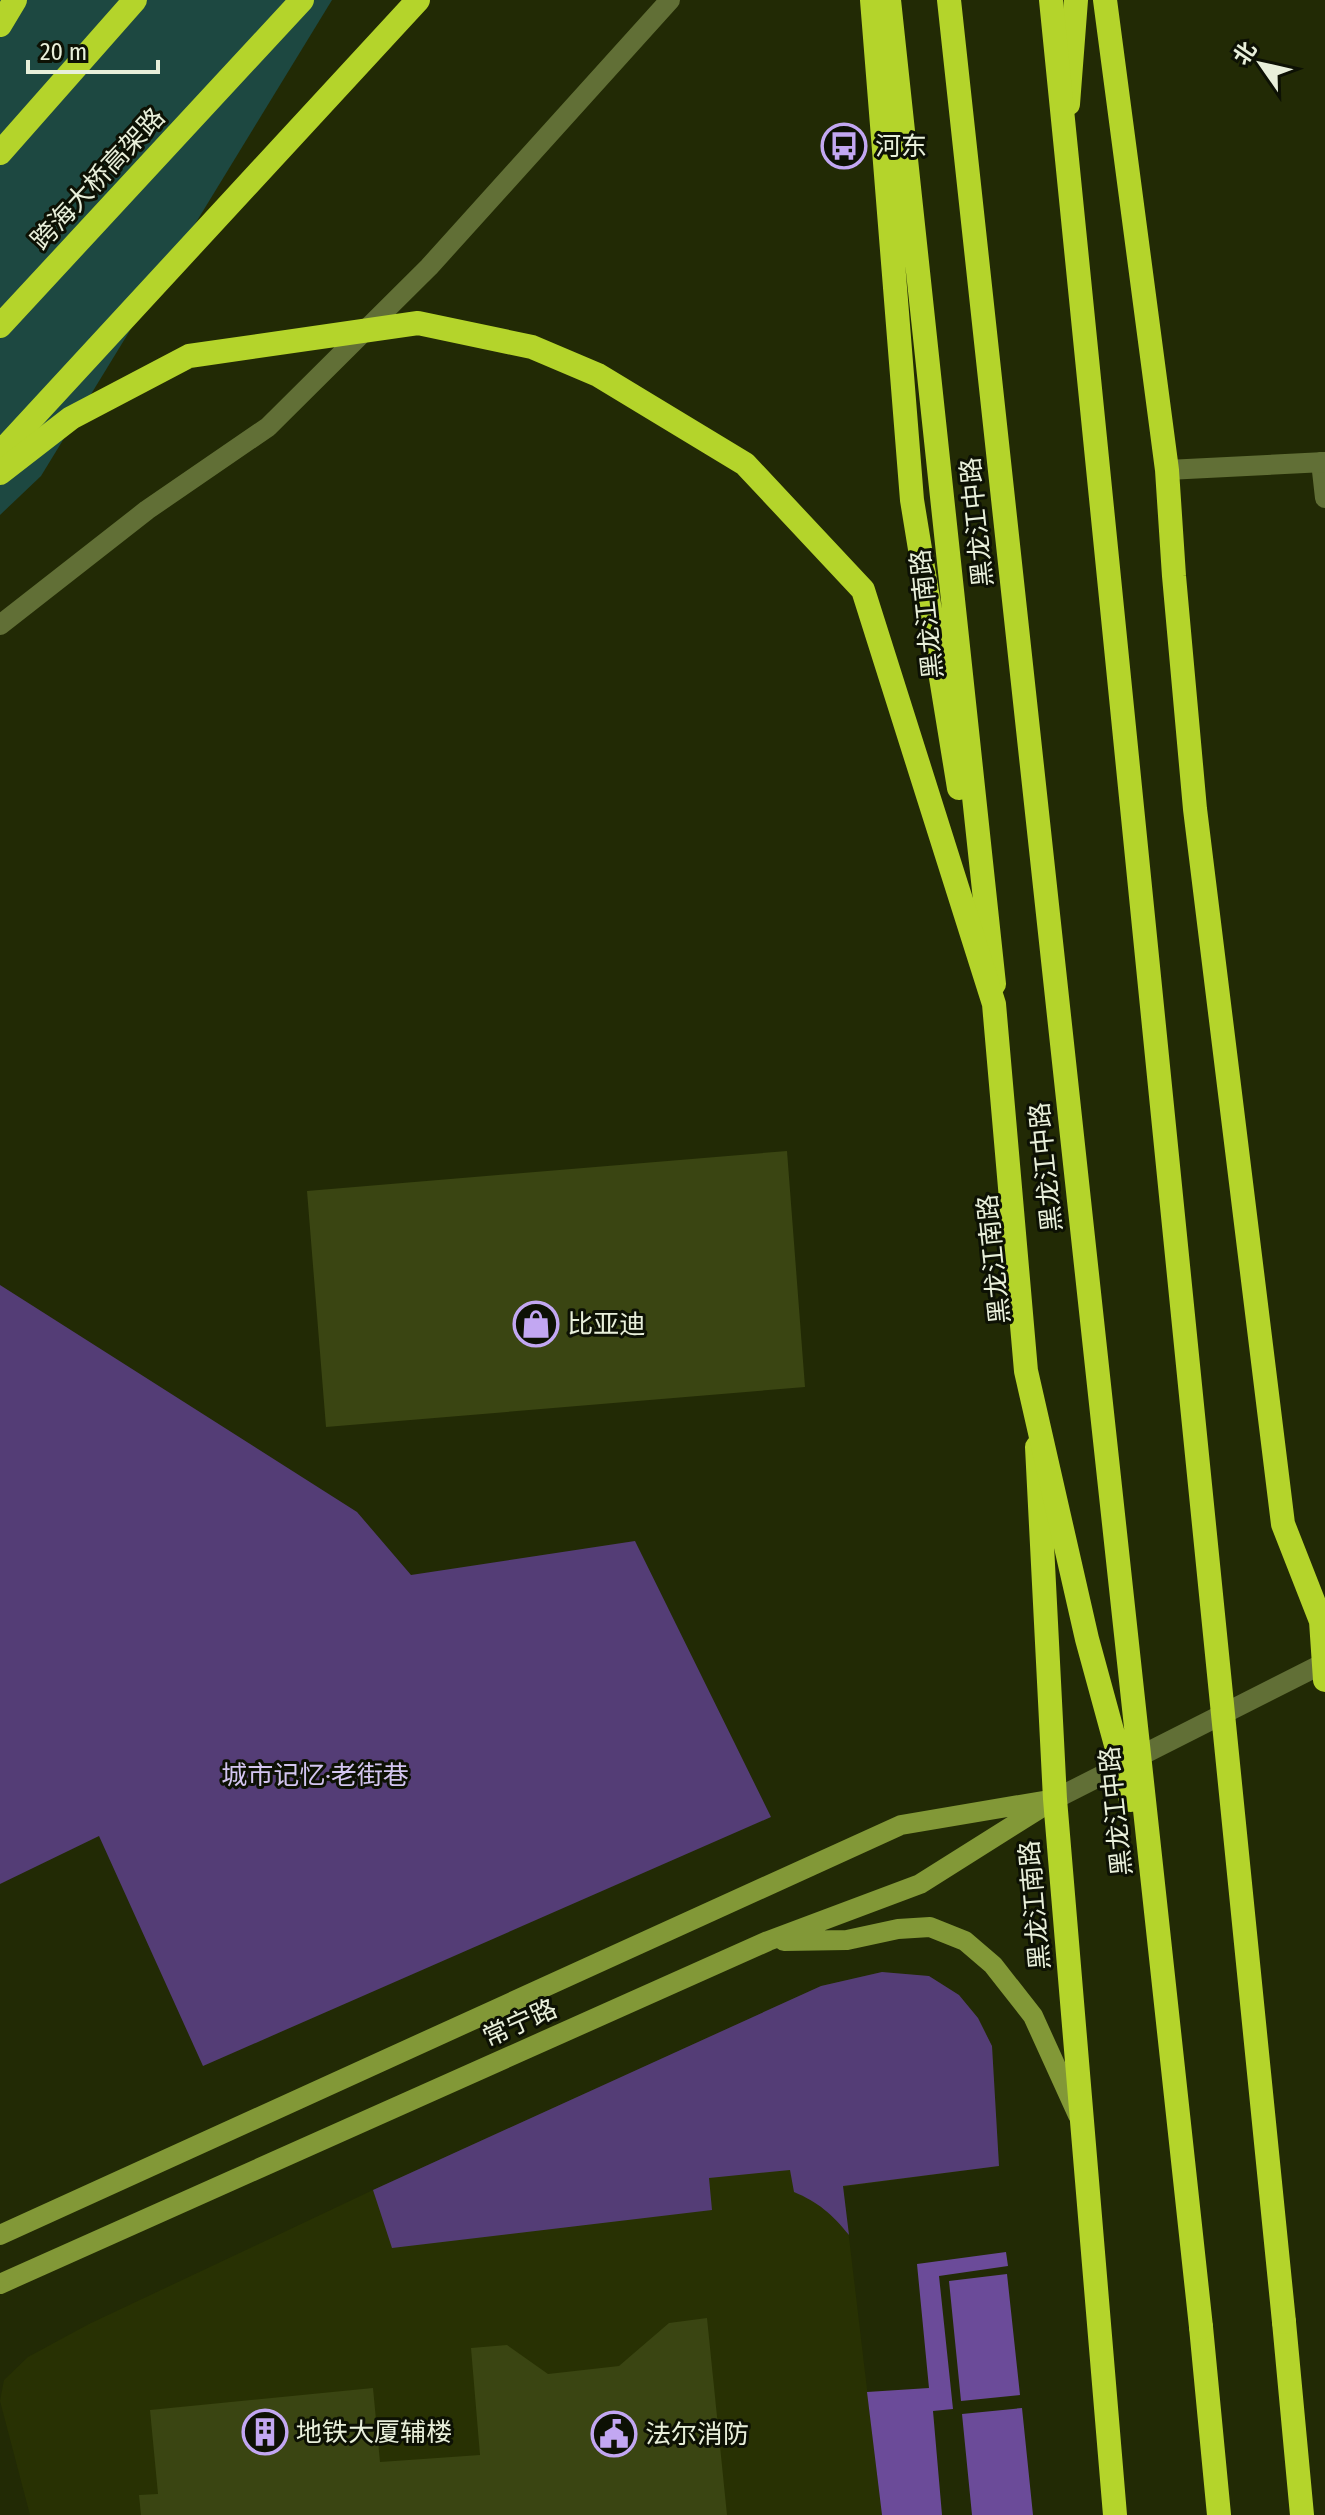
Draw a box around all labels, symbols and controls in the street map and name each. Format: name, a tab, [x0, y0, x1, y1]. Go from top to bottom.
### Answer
scale bar	[28, 24, 158, 74]
north arrow	[1221, 24, 1301, 104]
text: 北	[1227, 36, 1262, 70]
text: 20 m	[40, 38, 87, 66]
street label: 跨海大桥高架路	[25, 102, 171, 256]
bus stop icon: 河东	[820, 122, 868, 170]
place label: 河东	[875, 131, 927, 162]
street label: 黑龙江中路	[955, 456, 999, 588]
street label: 黑龙江南路	[905, 548, 949, 680]
street label: 黑龙江中路	[1024, 1101, 1068, 1233]
street label: 黑龙江南路	[972, 1193, 1016, 1325]
shop icon: 比亚迪	[512, 1300, 560, 1348]
place label: 比亚迪	[567, 1309, 645, 1340]
street label: 黑龙江中路	[1094, 1745, 1138, 1877]
park label: 城市记忆·老街巷	[221, 1760, 409, 1791]
street label: 黑龙江南路	[1014, 1839, 1056, 1971]
street label: 常宁路	[478, 1993, 562, 2053]
building icon: 地铁大厦辅楼	[241, 2408, 289, 2456]
public building icon: 法尔消防	[590, 2410, 638, 2458]
place label: 地铁大厦辅楼	[296, 2417, 452, 2448]
place label: 法尔消防	[645, 2419, 749, 2450]

